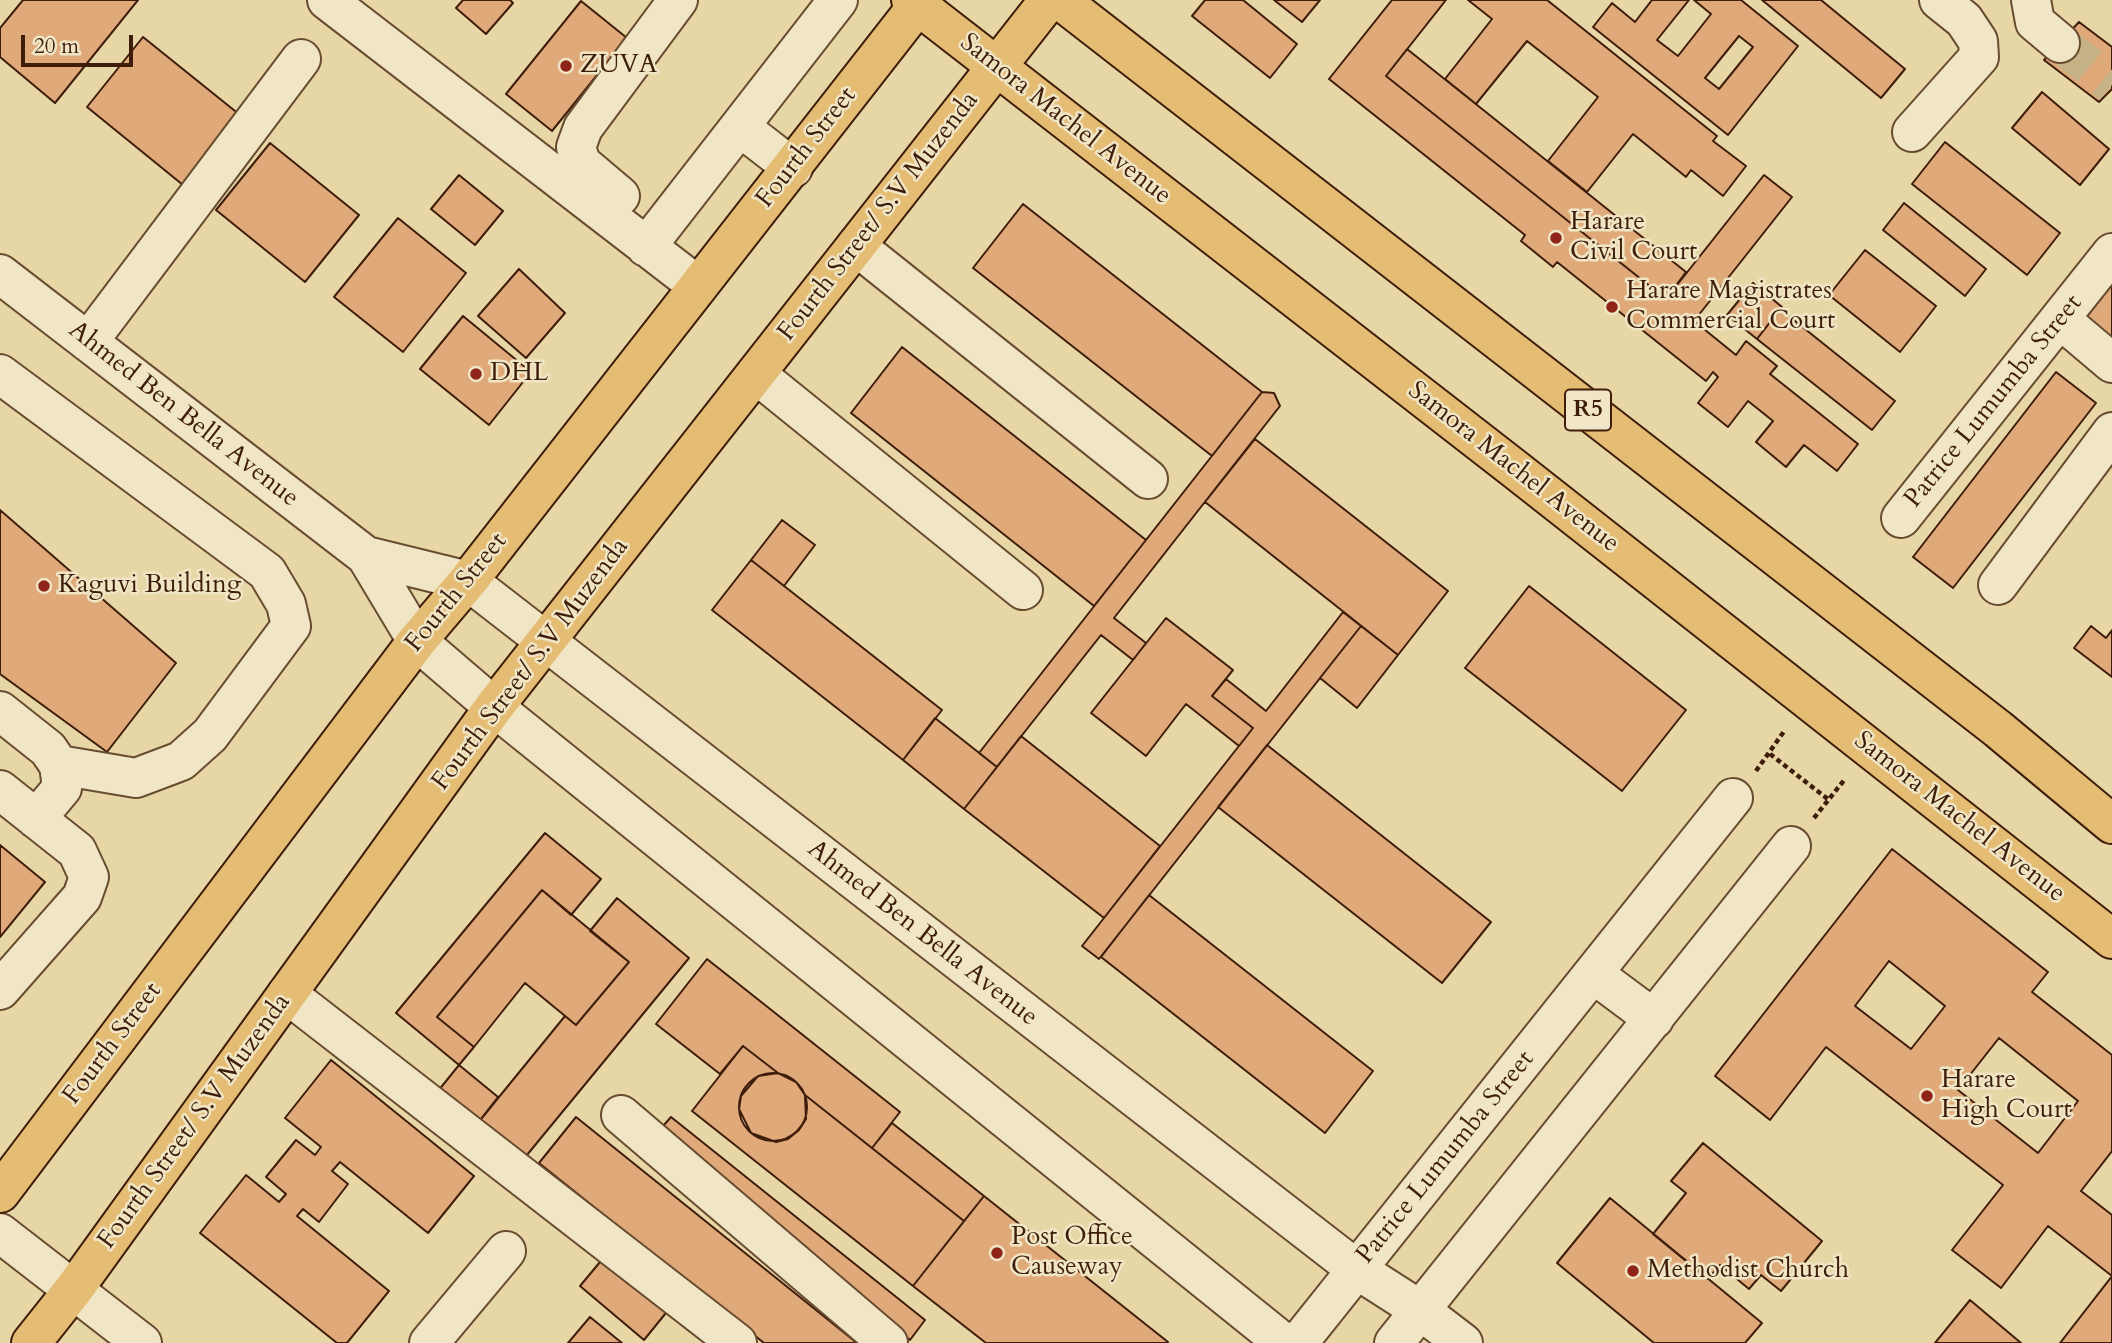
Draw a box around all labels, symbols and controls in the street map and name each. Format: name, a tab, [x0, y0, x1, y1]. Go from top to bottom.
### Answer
scale bar	[24, 21, 136, 65]
street label: Samora Machel Avenue	[953, 28, 1177, 212]
text: 20 m	[34, 32, 79, 61]
place label: ZUVA	[580, 50, 657, 82]
marker: ZUVA	[558, 58, 574, 74]
street label: Fourth Street	[750, 81, 864, 215]
street label: Fourth Street/ S.V Muzenda	[772, 86, 986, 348]
place label: Harare Civil Court	[1570, 207, 1697, 268]
marker: Harare Civil Court	[1548, 230, 1564, 246]
place label: Harare Magistrates Commercial Court	[1626, 276, 1835, 338]
street label: Patrice Lumumba Street	[1898, 289, 2090, 515]
marker: Harare Magistrates Commercial Court	[1604, 299, 1620, 315]
street label: Ahmed Ben Bella Avenue	[62, 315, 304, 515]
place label: DHL	[490, 358, 549, 390]
marker: DHL	[468, 366, 484, 382]
street label: Samora Machel Avenue	[1401, 376, 1625, 560]
road number: R5	[1565, 390, 1611, 430]
street label: Fourth Street	[399, 527, 515, 659]
street label: Fourth Street/ S.V Muzenda	[426, 533, 636, 797]
place label: Kaguvi Building	[58, 570, 241, 602]
marker: Kaguvi Building	[36, 578, 52, 594]
street label: Samora Machel Avenue	[1847, 726, 2071, 910]
street label: Ahmed Ben Bella Avenue	[801, 834, 1043, 1034]
street label: Fourth Street	[57, 977, 169, 1111]
street label: Fourth Street/ S.V Muzenda	[92, 988, 298, 1256]
street label: Patrice Lumumba Street	[1350, 1045, 1542, 1271]
place label: Harare High Court	[1941, 1065, 2072, 1126]
marker: Harare High Court	[1919, 1088, 1935, 1104]
place label: Post Office Causeway	[1011, 1222, 1133, 1284]
marker: Post Office Causeway	[989, 1245, 1005, 1261]
place label: Methodist Church	[1647, 1255, 1849, 1287]
marker: Methodist Church	[1625, 1263, 1641, 1279]

